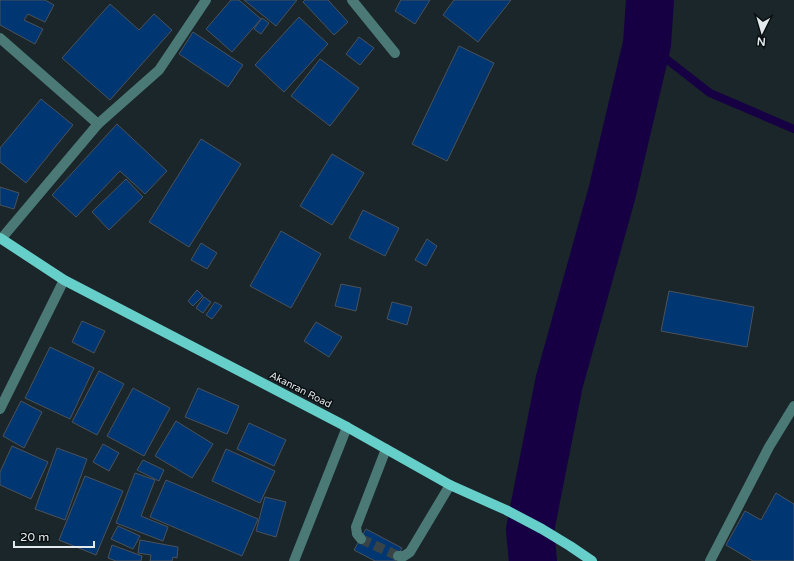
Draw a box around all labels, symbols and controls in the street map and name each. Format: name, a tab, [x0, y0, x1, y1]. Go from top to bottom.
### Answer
north arrow	[742, 12, 782, 52]
text: N	[756, 35, 766, 48]
street label: Akanran Road	[268, 369, 333, 411]
scale bar	[14, 523, 94, 549]
text: 20 m	[20, 530, 49, 544]

